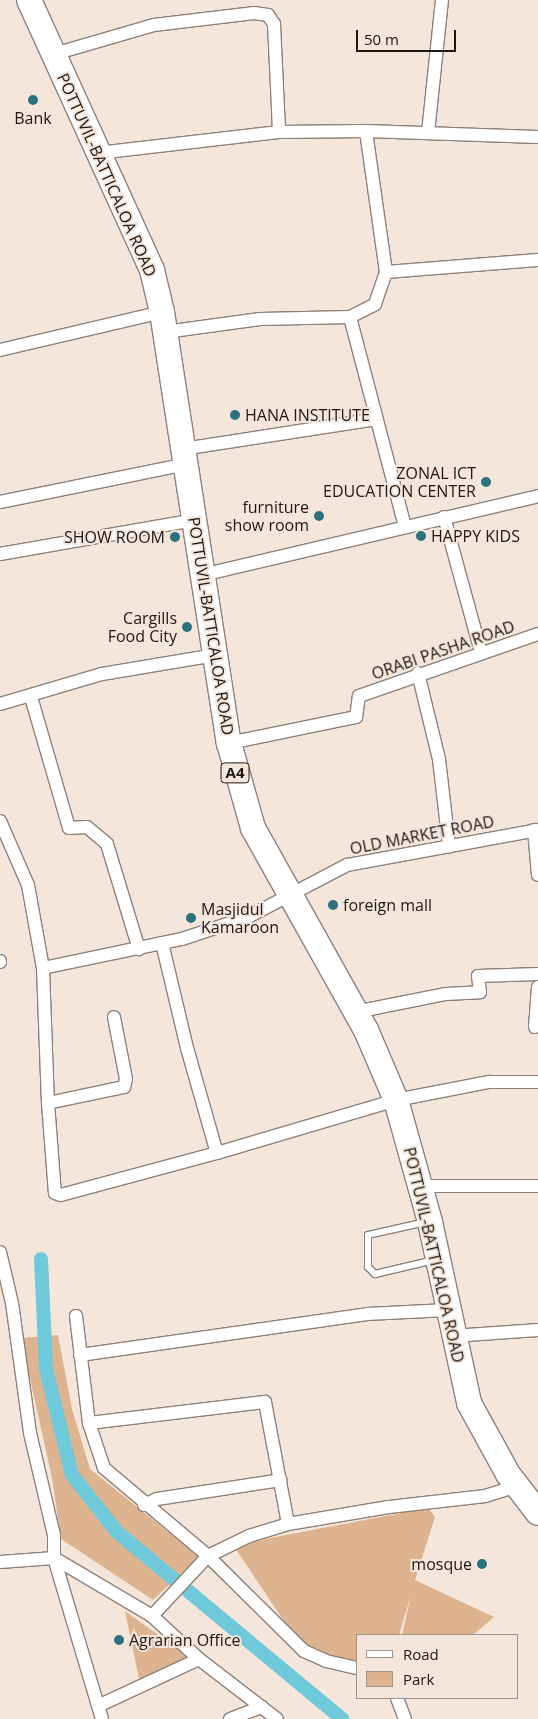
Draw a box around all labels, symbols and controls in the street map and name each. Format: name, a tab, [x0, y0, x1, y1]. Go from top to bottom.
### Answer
scale bar	[358, 20, 458, 52]
text: 50 m	[364, 29, 399, 49]
street label: POTTUVIL-BATTICALOA ROAD	[53, 70, 161, 280]
marker: Bank	[27, 94, 39, 106]
place label: Bank	[14, 108, 52, 128]
place label: HANA INSTITUTE	[245, 405, 370, 425]
marker: HANA INSTITUTE	[229, 409, 241, 421]
place label: ZONAL ICT EDUCATION CENTER	[323, 463, 476, 501]
marker: ZONAL ICT EDUCATION CENTER	[480, 476, 492, 488]
place label: furniture show room	[225, 497, 309, 535]
marker: furniture show room	[313, 510, 325, 522]
street label: POTTUVIL-BATTICALOA ROAD	[184, 515, 238, 737]
place label: HAPPY KIDS	[431, 526, 520, 546]
place label: SHOW ROOM	[64, 527, 165, 547]
marker: HAPPY KIDS	[415, 530, 427, 542]
marker: SHOW ROOM	[169, 531, 181, 543]
place label: Cargills Food City	[108, 608, 177, 646]
street label: ORABI PASHA ROAD	[369, 617, 517, 683]
marker: Cargills Food City	[181, 621, 193, 633]
road number: A4	[220, 760, 250, 786]
street label: OLD MARKET ROAD	[348, 812, 496, 858]
place label: foreign mall	[343, 895, 432, 915]
place label: Masjidul Kamaroon	[201, 899, 279, 937]
marker: foreign mall	[327, 899, 339, 911]
marker: Masjidul Kamaroon	[185, 912, 197, 924]
street label: POTTUVIL-BATTICALOA ROAD	[400, 1145, 468, 1365]
place label: mosque	[411, 1554, 472, 1574]
marker: mosque	[476, 1558, 488, 1570]
place label: Agrarian Office	[129, 1630, 241, 1650]
marker: Agrarian Office	[113, 1634, 125, 1646]
legend	[356, 1634, 518, 1699]
text: Road	[403, 1644, 439, 1664]
text: Park	[403, 1669, 434, 1689]

